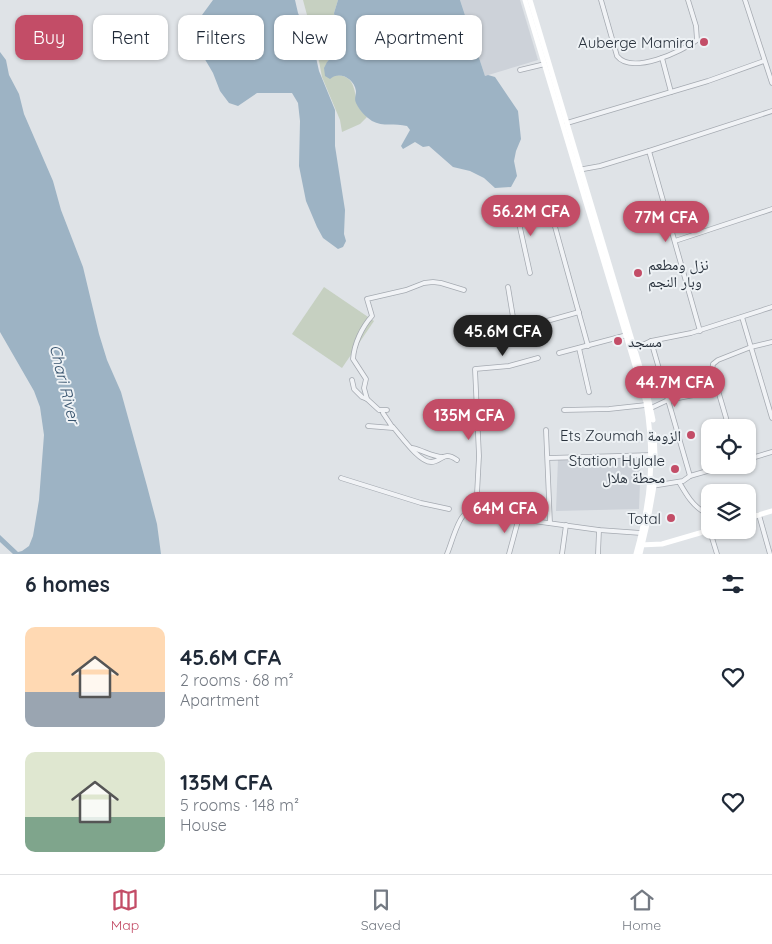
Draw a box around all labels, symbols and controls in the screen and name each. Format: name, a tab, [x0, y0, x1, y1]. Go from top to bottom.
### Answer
chip: Buy	[15, 15, 83, 60]
chip: Rent	[93, 15, 168, 60]
chip: Filters	[178, 15, 264, 60]
chip: New	[274, 15, 346, 60]
chip: Apartment	[356, 15, 482, 60]
place label: Auberge Mamira	[578, 33, 694, 52]
marker: Auberge Mamira	[698, 36, 710, 48]
pin: 56.2M CFA	[474, 194, 588, 237]
pin: 77M CFA	[620, 200, 712, 243]
text: 56.2M CFA	[492, 201, 570, 221]
text: 77M CFA	[634, 207, 698, 227]
place label: نزل ومطعم وبار النجم	[648, 255, 709, 292]
marker: نزل ومطعم وبار النجم	[632, 267, 644, 279]
pin: 45.6M CFA	[446, 314, 560, 357]
text: 45.6M CFA	[464, 321, 542, 341]
place label: مسجد	[628, 332, 662, 351]
marker: مسجد	[612, 335, 624, 347]
water label: Chari River	[46, 342, 85, 427]
pin: 44.7M CFA	[618, 366, 732, 408]
text: 44.7M CFA	[636, 372, 714, 392]
pin: 135M CFA	[417, 398, 521, 441]
text: 135M CFA	[434, 405, 504, 425]
map controls	[701, 419, 756, 539]
button: locate	[701, 419, 756, 474]
place label: Ets Zoumah الزومة	[560, 426, 681, 445]
marker: Ets Zoumah الزومة	[685, 429, 697, 441]
place label: Station Hylale محطة هلال	[569, 451, 665, 488]
marker: Station Hylale محطة هلال	[669, 463, 681, 475]
button: layers	[701, 484, 756, 539]
pin: 64M CFA	[459, 492, 551, 534]
text: 64M CFA	[473, 498, 537, 518]
place label: Total	[627, 509, 661, 528]
marker: Total	[665, 512, 677, 524]
icon: filters	[719, 570, 747, 598]
text: 6 homes	[25, 571, 110, 597]
text: 45.6M CFA	[180, 644, 281, 670]
icon: home	[65, 647, 125, 707]
icon: heart	[719, 663, 747, 691]
text: 2 rooms · 68 m²	[180, 670, 294, 690]
text: Apartment	[180, 690, 260, 710]
text: 135M CFA	[180, 769, 272, 795]
icon: home	[65, 772, 125, 832]
icon: heart	[719, 788, 747, 816]
text: 5 rooms · 148 m²	[180, 795, 299, 815]
text: House	[180, 815, 227, 835]
tab: Map	[111, 886, 139, 934]
tab: Saved	[361, 886, 401, 934]
tab: Home	[622, 886, 661, 934]

